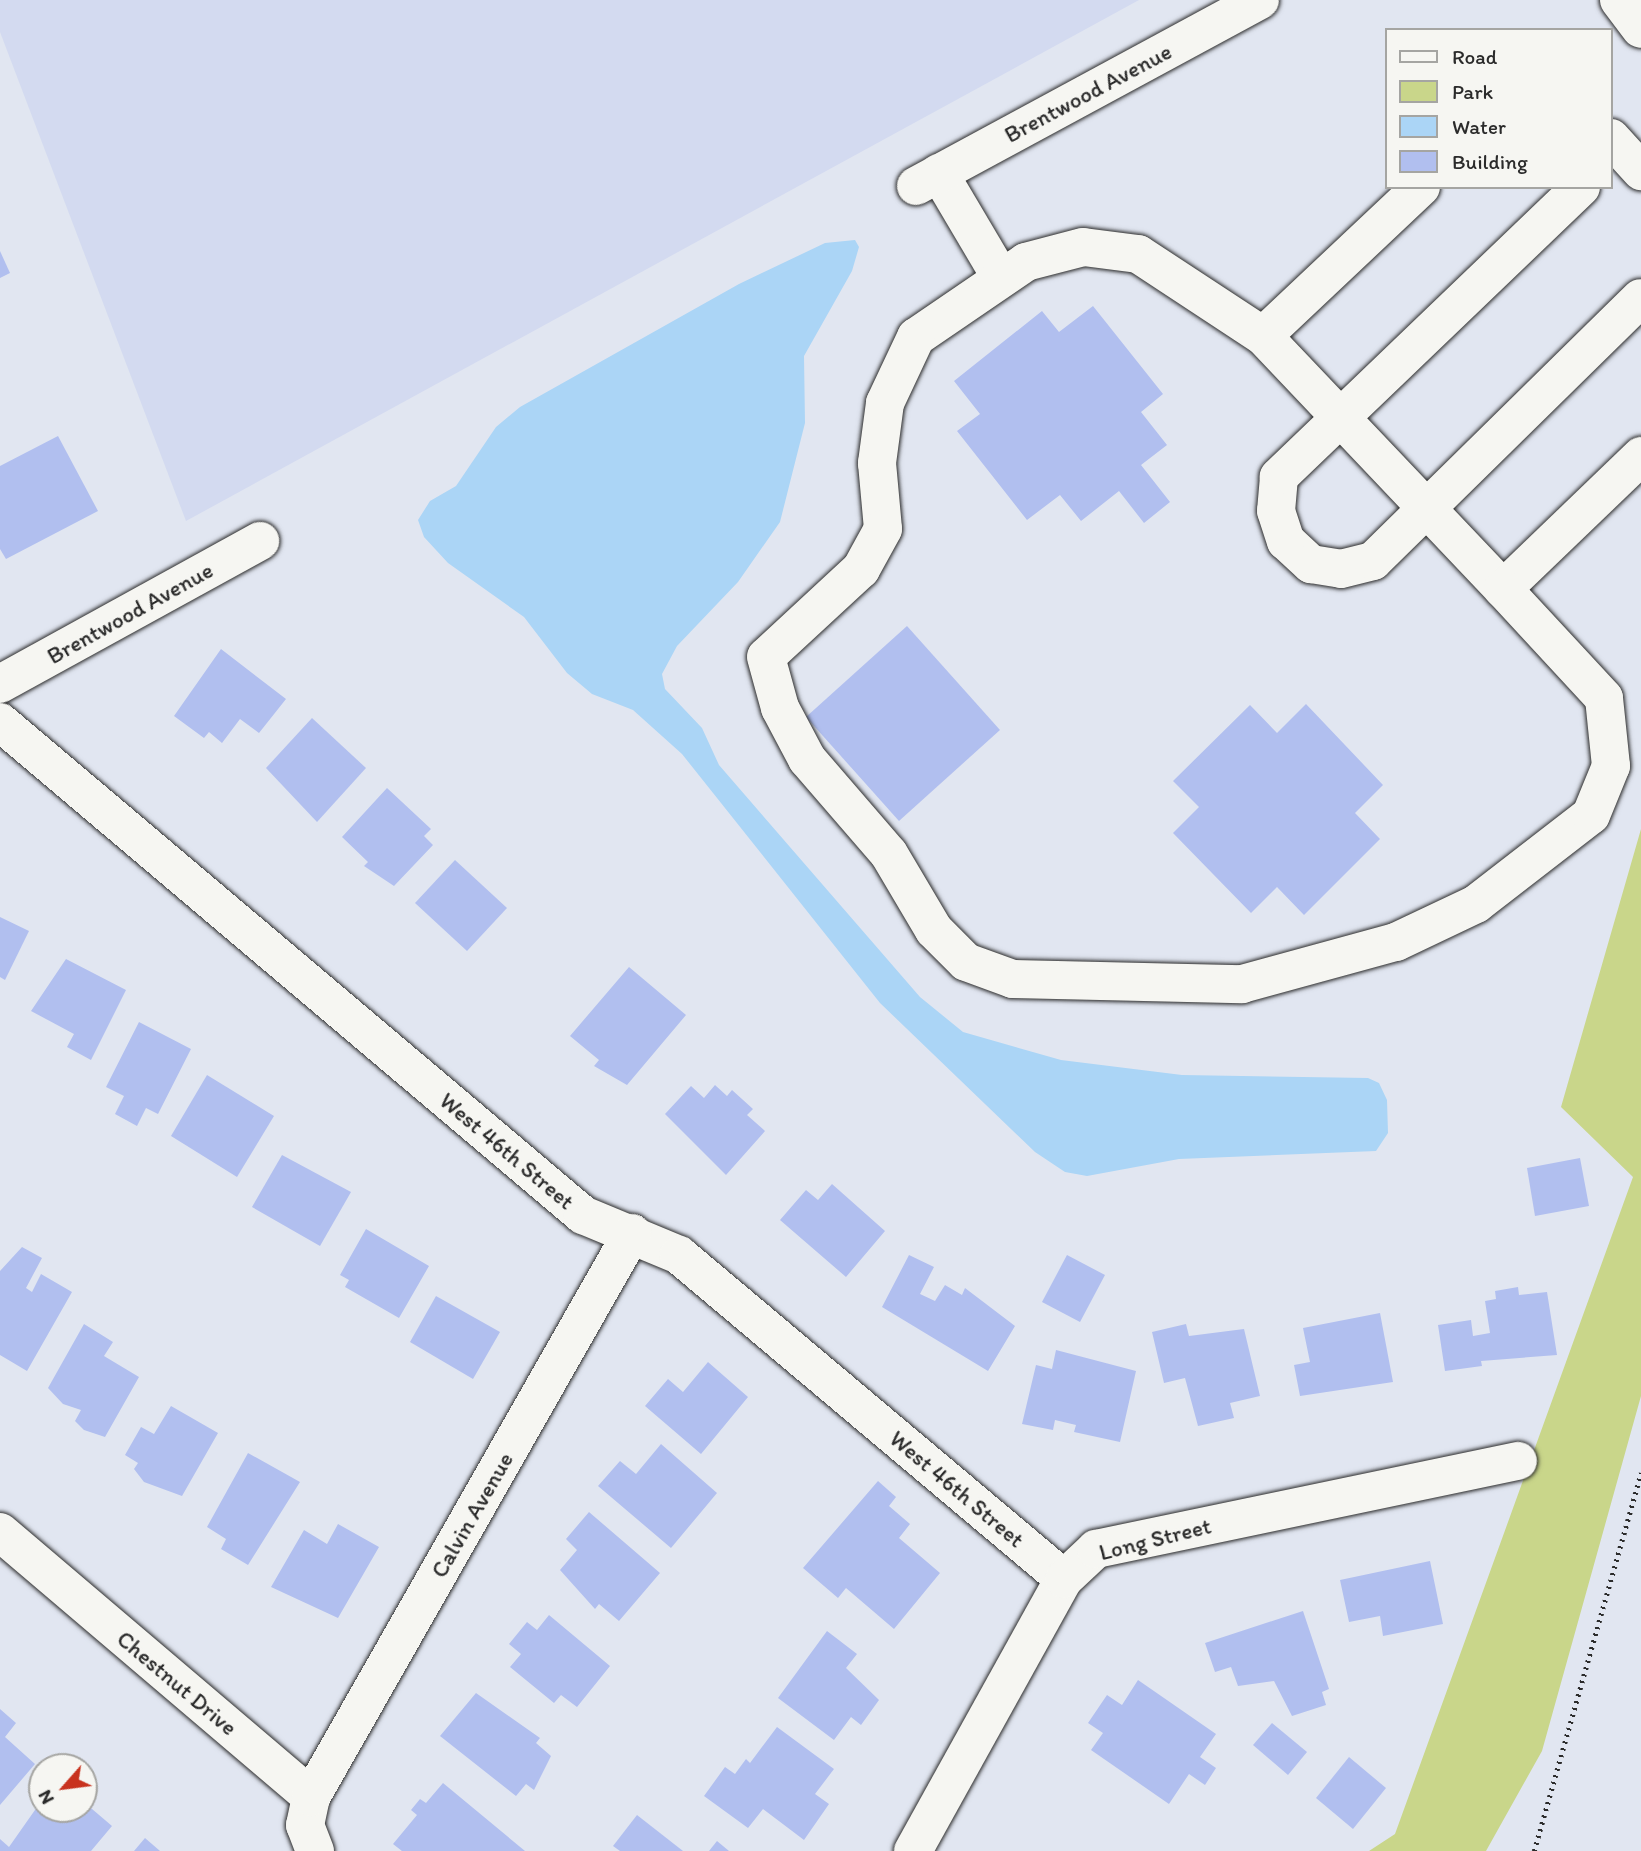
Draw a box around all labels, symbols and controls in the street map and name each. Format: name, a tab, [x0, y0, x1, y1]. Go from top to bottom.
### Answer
legend	[1386, 28, 1613, 189]
street label: Brentwood Avenue	[1000, 38, 1176, 148]
text: Road	[1452, 44, 1497, 69]
text: Park	[1452, 79, 1493, 104]
text: Water	[1452, 114, 1506, 139]
text: Building	[1452, 149, 1528, 174]
street label: Brentwood Avenue	[43, 556, 217, 670]
street label: West 46th Street	[434, 1087, 580, 1215]
street label: West 46th Street	[884, 1425, 1030, 1553]
street label: Calvin Avenue	[425, 1447, 519, 1583]
street label: Long Street	[1096, 1512, 1214, 1566]
street label: Chestnut Drive	[111, 1625, 243, 1741]
north arrow	[28, 1753, 98, 1823]
text: N	[33, 1786, 59, 1808]

